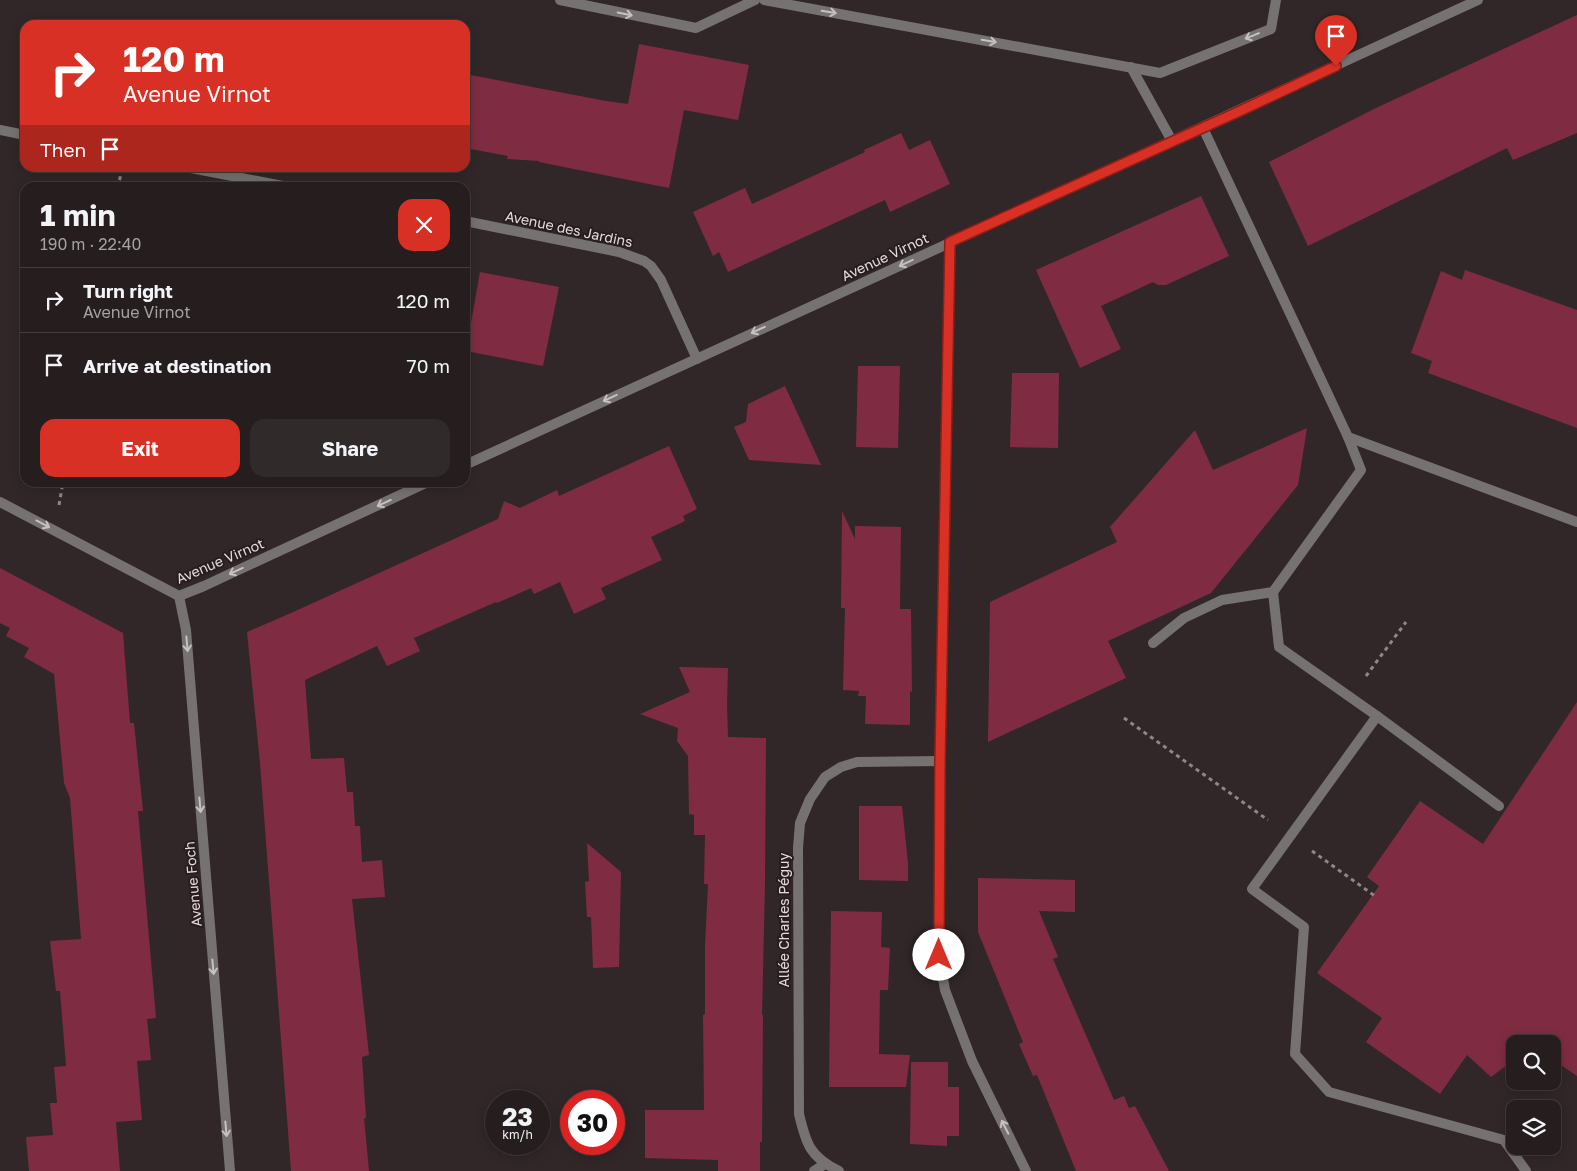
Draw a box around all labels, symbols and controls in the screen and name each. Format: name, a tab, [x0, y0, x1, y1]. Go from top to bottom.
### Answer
one-way arrow	[821, 7, 837, 17]
one-way arrow	[617, 9, 633, 19]
pin	[1315, 15, 1357, 66]
icon: arrive	[1322, 22, 1350, 50]
one-way arrow	[1245, 32, 1261, 41]
one-way arrow	[981, 37, 997, 47]
text: 120 m	[123, 38, 225, 80]
icon: right	[40, 40, 105, 105]
text: Avenue Virnot	[123, 80, 271, 107]
icon: arrive	[96, 135, 124, 163]
text: Then	[40, 138, 86, 161]
text: 1 min	[40, 197, 116, 233]
button: close	[398, 199, 450, 251]
street label: Avenue des Jardins	[504, 207, 634, 250]
street label: Avenue Virnot	[839, 229, 931, 284]
text: 190 m · 22:40	[40, 234, 141, 254]
one-way arrow	[899, 258, 914, 268]
text: Turn right	[83, 279, 173, 302]
icon: right	[40, 286, 68, 314]
text: 120 m	[396, 289, 450, 312]
text: Avenue Virnot	[83, 302, 191, 322]
one-way arrow	[751, 326, 766, 336]
icon: arrive	[40, 351, 68, 379]
text: Arrive at destination	[83, 354, 271, 377]
text: 70 m	[407, 354, 450, 377]
one-way arrow	[603, 394, 618, 404]
button: Exit	[40, 419, 240, 477]
button: Share	[250, 419, 450, 477]
one-way arrow	[377, 499, 392, 508]
one-way arrow	[35, 520, 50, 529]
street label: Avenue Virnot	[173, 534, 266, 587]
one-way arrow	[229, 567, 244, 576]
one-way arrow	[182, 635, 191, 651]
one-way arrow	[195, 797, 205, 813]
street label: Avenue Foch	[180, 841, 205, 927]
street label: Allée Charles Péguy	[775, 853, 792, 987]
position arrow	[912, 928, 964, 980]
one-way arrow	[208, 959, 218, 975]
map controls	[1506, 1035, 1561, 1155]
button: search	[1506, 1035, 1561, 1090]
speed limit sign: 30	[560, 1090, 625, 1155]
button: layers	[1506, 1100, 1561, 1155]
text: 23	[502, 1101, 533, 1132]
one-way arrow	[1000, 1120, 1010, 1135]
one-way arrow	[222, 1121, 231, 1137]
text: km/h	[502, 1127, 533, 1142]

